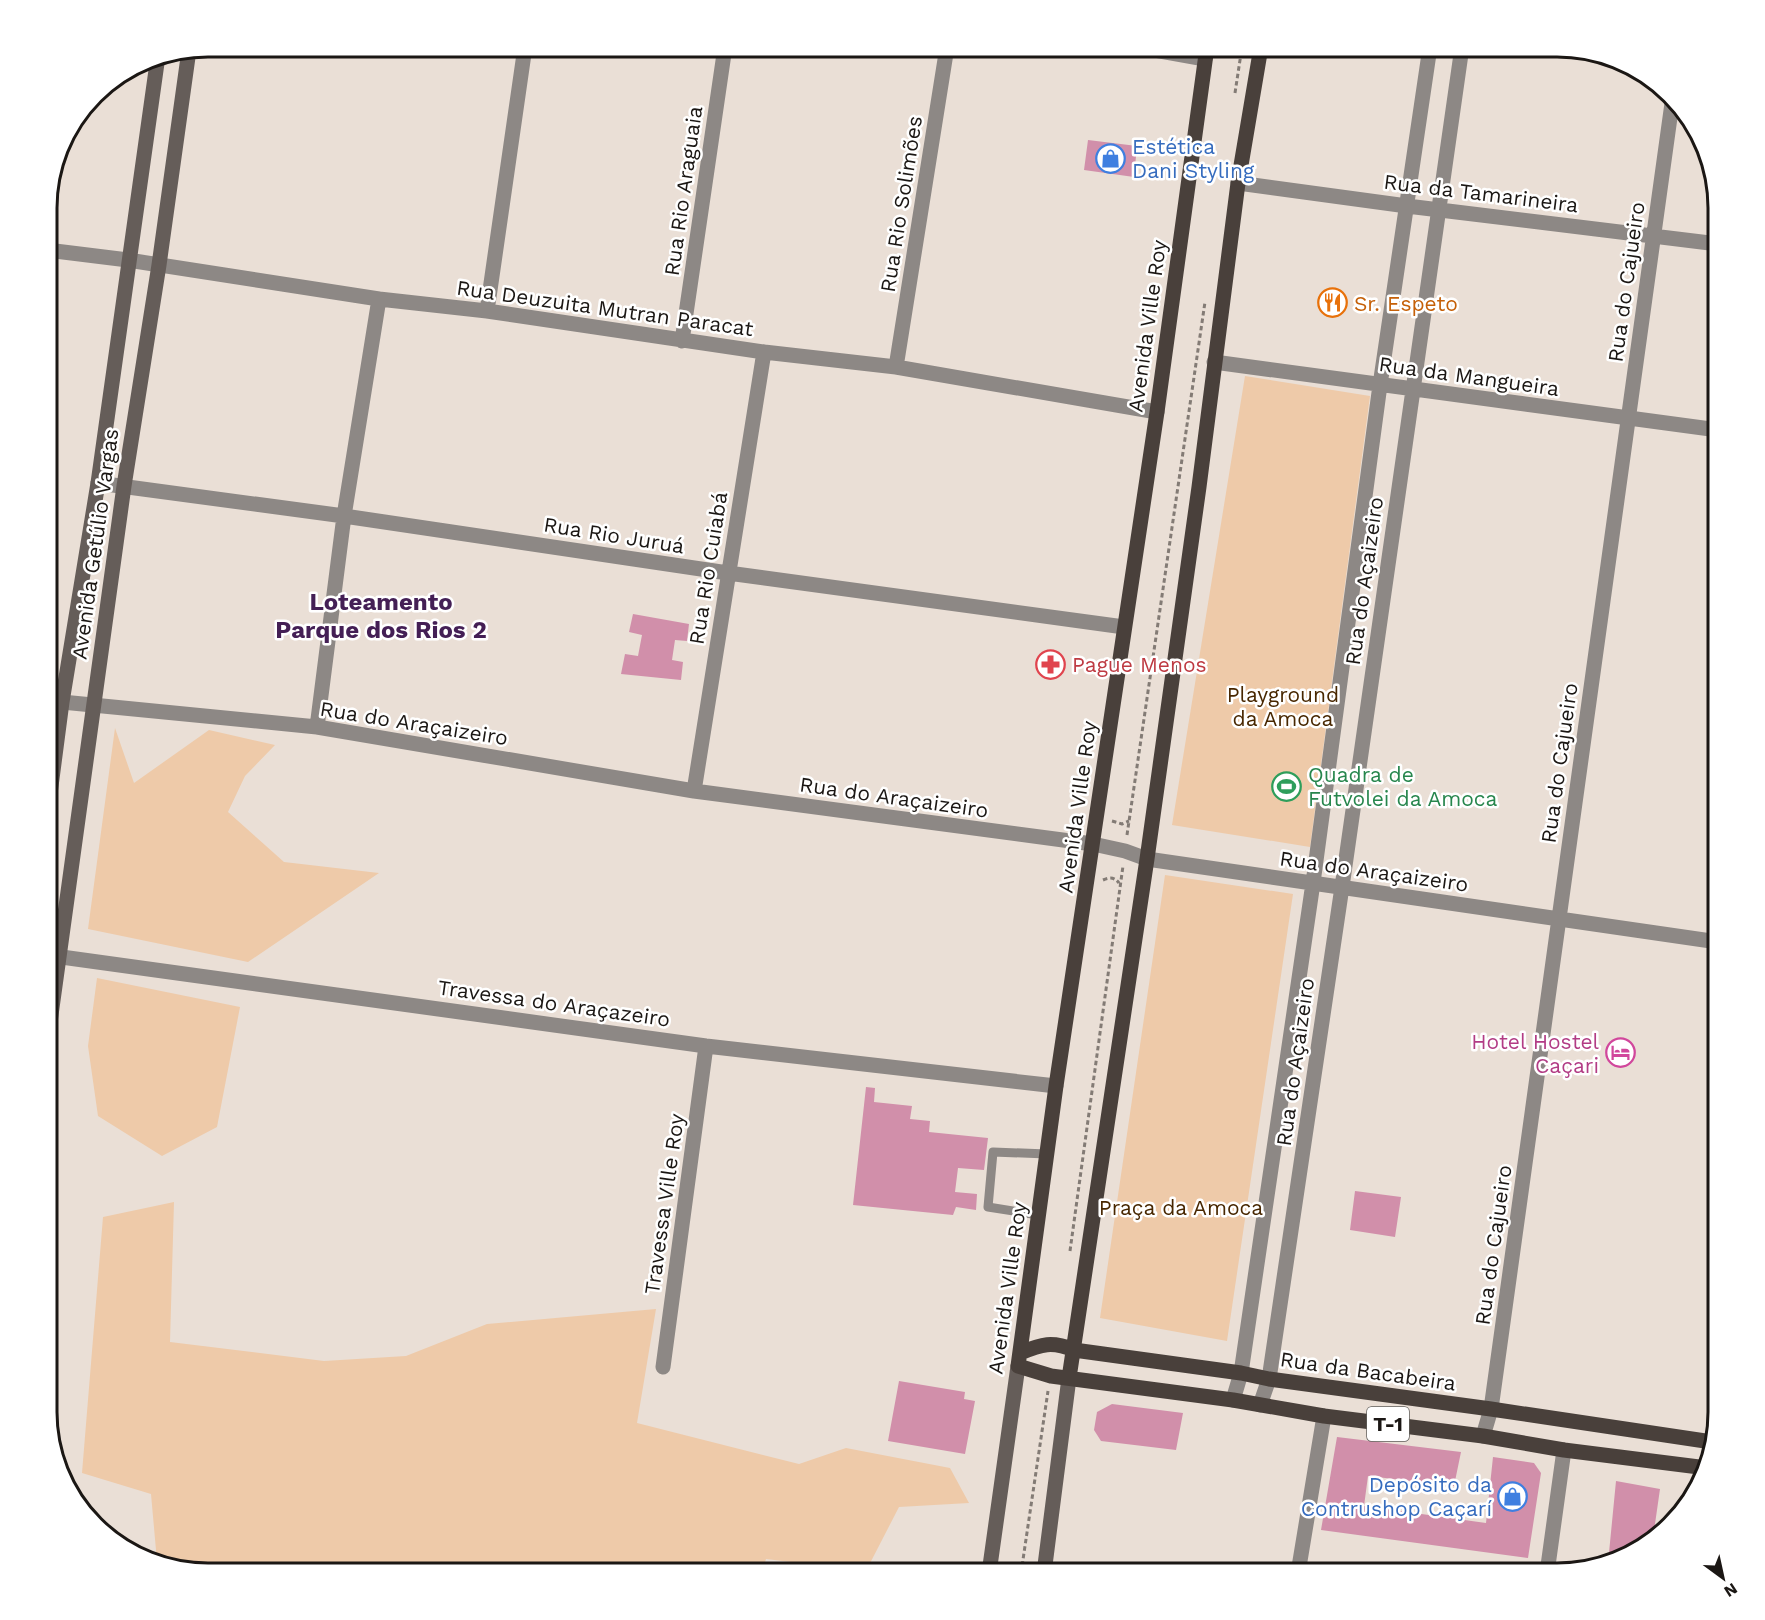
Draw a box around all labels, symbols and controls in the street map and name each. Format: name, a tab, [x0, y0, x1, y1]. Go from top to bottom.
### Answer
street label: Rua Rio Araguaia	[659, 104, 707, 277]
street label: Rua Rio Solimões	[875, 114, 927, 294]
place label: Estética Dani Styling	[1132, 134, 1255, 183]
shop icon: Estética Dani Styling	[1095, 142, 1127, 174]
street label: Rua da Tamarineira	[1382, 169, 1580, 217]
street label: Rua do Cajueiro	[1602, 200, 1650, 364]
street label: Avenida Ville Roy	[1123, 238, 1171, 414]
street label: Rua Deuzuita Mutran Paracat	[455, 275, 755, 341]
restaurant icon: Sr. Espeto	[1317, 287, 1349, 319]
place label: Sr. Espeto	[1354, 291, 1458, 316]
street label: Rua da Mangueira	[1377, 351, 1561, 401]
street label: Avenida Getúlio Vargas	[66, 427, 124, 661]
street label: Rua Rio Cuiabá	[684, 490, 732, 646]
street label: Rua do Açaizeiro	[1340, 495, 1388, 667]
street label: Rua Rio Juruá	[542, 512, 686, 558]
district label: Loteamento Parque dos Rios 2	[275, 588, 487, 644]
pharmacy icon: Pague Menos	[1035, 648, 1067, 680]
place label: Pague Menos	[1072, 652, 1207, 677]
street label: Rua do Cajueiro	[1535, 681, 1583, 845]
park label: Playground da Amoca	[1227, 682, 1339, 731]
street label: Rua do Araçaizeiro	[318, 696, 510, 750]
street label: Avenida Ville Roy	[1053, 719, 1101, 895]
place label: Quadra de Futvolei da Amoca	[1308, 762, 1498, 811]
sports icon: Quadra de Futvolei da Amoca	[1271, 770, 1303, 802]
street label: Rua do Araçaizeiro	[798, 771, 990, 823]
street label: Rua do Araçaizeiro	[1278, 845, 1470, 897]
street label: Travessa do Araçazeiro	[436, 974, 672, 1032]
street label: Rua do Açaizeiro	[1271, 976, 1319, 1148]
place label: Hotel Hostel Caçari	[1471, 1029, 1600, 1078]
hotel icon: Hotel Hostel Caçari	[1604, 1037, 1636, 1069]
street label: Travessa Ville Roy	[639, 1112, 689, 1296]
street label: Rua do Cajueiro	[1469, 1163, 1517, 1327]
park label: Praça da Amoca	[1099, 1195, 1263, 1220]
street label: Avenida Ville Roy	[983, 1200, 1031, 1376]
street label: Rua da Bacabeira	[1278, 1346, 1458, 1396]
road number: T-1	[1367, 1407, 1409, 1441]
place label: Depósito da Contrushop Caçarí	[1301, 1472, 1492, 1521]
shop icon: Depósito da Contrushop Caçarí	[1497, 1480, 1529, 1512]
north arrow	[1693, 1548, 1753, 1608]
text: N	[1721, 1579, 1741, 1601]

